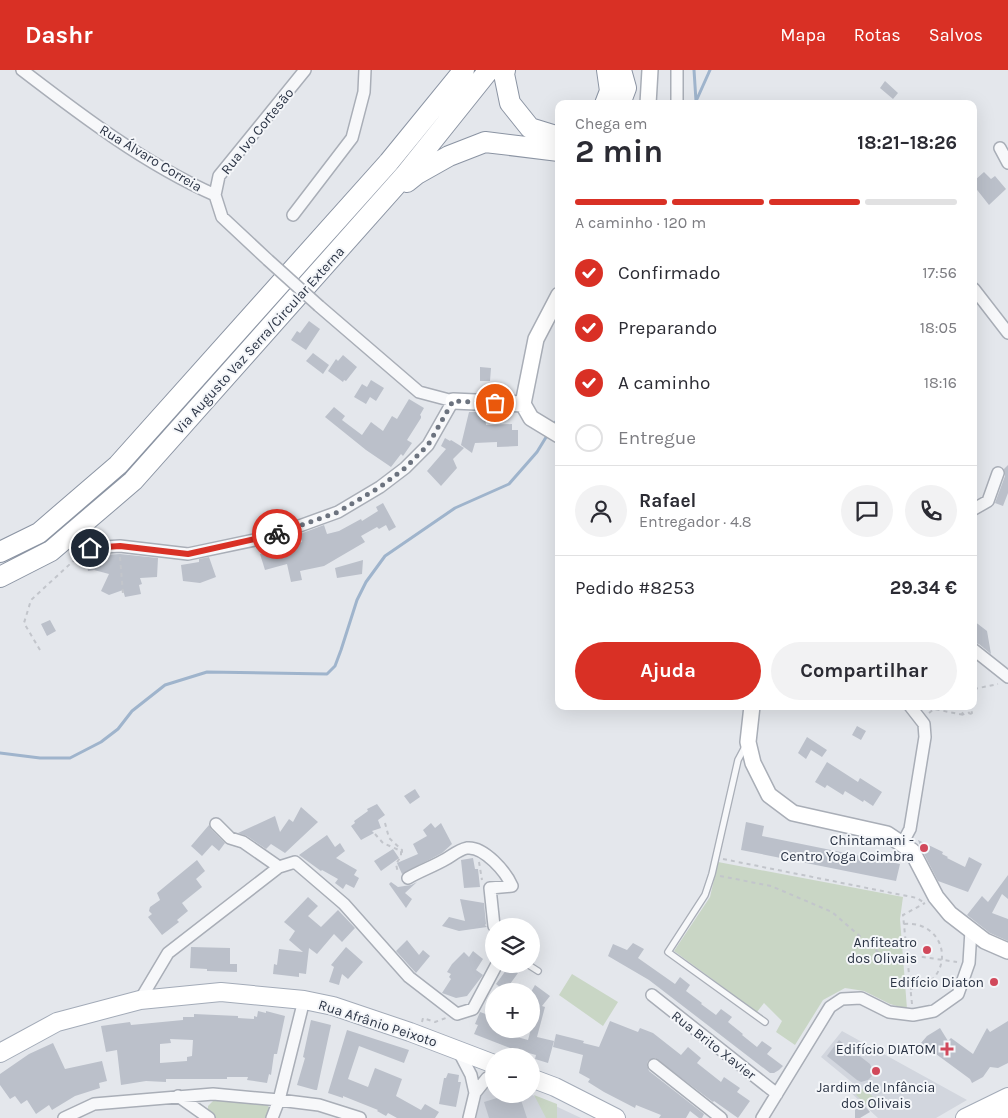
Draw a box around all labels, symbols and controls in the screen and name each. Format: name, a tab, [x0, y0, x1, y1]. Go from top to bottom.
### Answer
text: Dashr	[25, 21, 93, 49]
text: Mapa	[780, 24, 826, 46]
text: Rotas	[854, 24, 901, 46]
text: Salvos	[929, 24, 983, 46]
street label: Rua Ivo Cortesão	[217, 85, 298, 178]
text: Chega em	[575, 114, 648, 133]
street label: Rua Álvaro Correia	[97, 120, 205, 196]
text: 18:21–18:26	[857, 132, 957, 154]
text: 2 min	[575, 133, 663, 170]
text: A caminho · 120 m	[575, 213, 706, 232]
street label: Via Augusto Vaz Serra/Circular Externa	[171, 243, 348, 438]
icon: check	[575, 259, 603, 287]
text: Confirmado	[618, 262, 720, 284]
text: 17:56	[922, 263, 957, 282]
icon: check	[575, 314, 603, 342]
text: Preparando	[618, 317, 717, 339]
text: 18:05	[920, 318, 957, 337]
icon: check	[575, 369, 603, 397]
text: A caminho	[618, 372, 710, 394]
text: 18:16	[924, 373, 957, 392]
pin	[474, 382, 516, 424]
icon: bag	[481, 389, 509, 417]
text: Entregue	[618, 427, 696, 449]
button: person	[575, 485, 627, 537]
button: chat	[841, 485, 893, 537]
button: phone	[905, 485, 957, 537]
text: Rafael	[639, 490, 696, 512]
courier	[252, 509, 302, 559]
text: Entregador · 4.8	[639, 512, 752, 531]
icon: bike	[263, 520, 291, 548]
pin	[69, 527, 111, 569]
icon: home	[76, 534, 104, 562]
text: Pedido #8253	[575, 577, 695, 599]
text: 29.34 €	[890, 577, 957, 599]
button: Ajuda	[575, 642, 761, 700]
button: Compartilhar	[771, 642, 957, 700]
place label: Chintamani - Centro Yoga Coimbra	[781, 832, 914, 865]
marker: Chintamani - Centro Yoga Coimbra	[918, 842, 930, 854]
map controls	[485, 918, 540, 1103]
button: layers	[485, 918, 540, 973]
place label: Anfiteatro dos Olivais	[847, 934, 917, 967]
marker: Anfiteatro dos Olivais	[921, 944, 933, 956]
place label: Edifício Diaton	[890, 974, 984, 991]
marker: Edifício Diaton	[988, 976, 1000, 988]
button: +	[485, 983, 540, 1038]
street label: Rua Afrânio Peixoto	[316, 996, 439, 1051]
street label: Rua Brito Xavier	[668, 1007, 760, 1084]
place label: Edifício DIATOM	[836, 1041, 936, 1058]
marker: Edifício DIATOM	[940, 1042, 954, 1056]
button: −	[485, 1048, 540, 1103]
marker: Jardim de Infância dos Olivais	[870, 1065, 882, 1077]
place label: Jardim de Infância dos Olivais	[817, 1079, 935, 1112]

